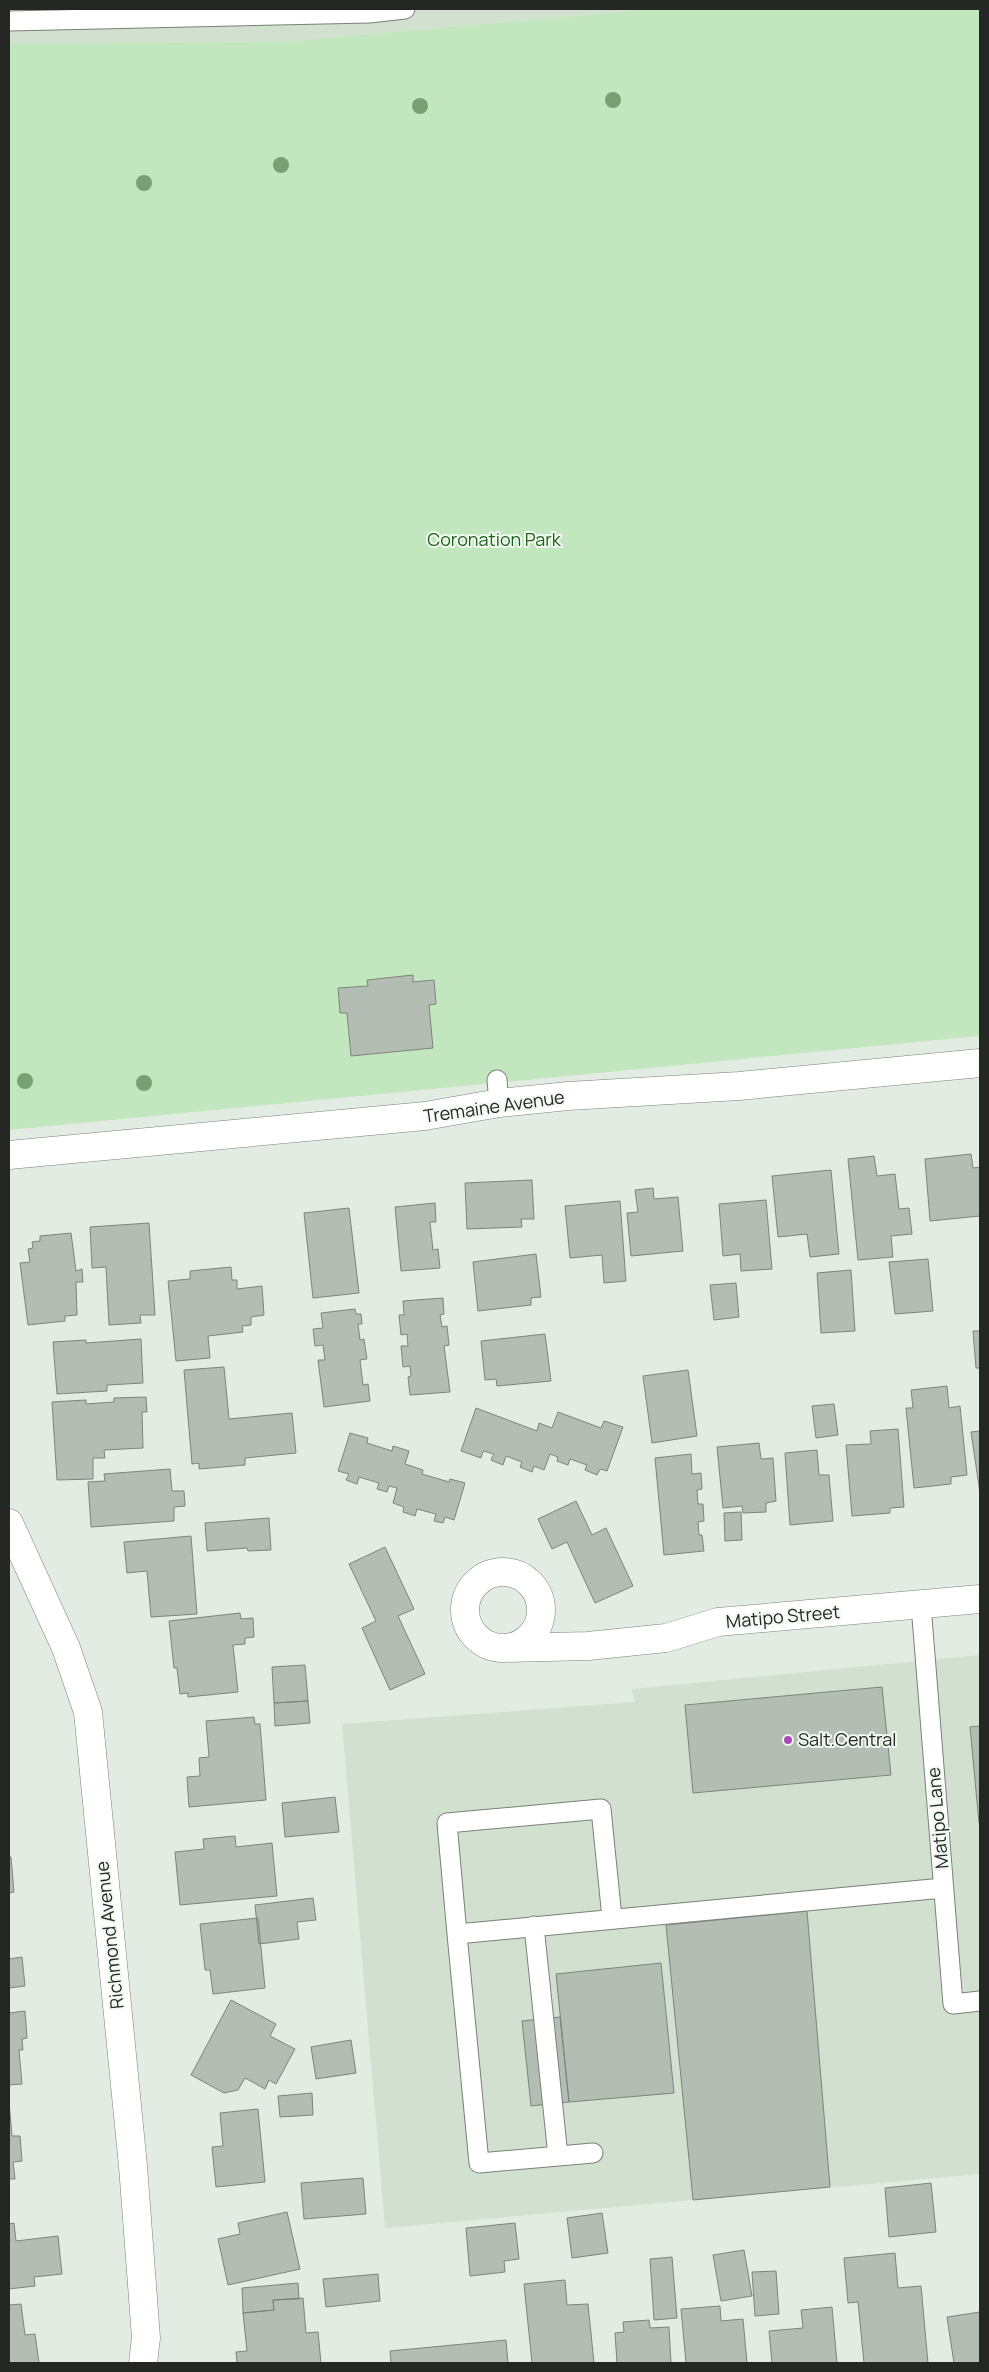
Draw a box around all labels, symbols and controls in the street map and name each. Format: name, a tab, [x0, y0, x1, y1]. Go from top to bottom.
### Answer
park label: Coronation Park	[427, 527, 562, 551]
street label: Tremaine Avenue	[422, 1084, 566, 1128]
street label: Matipo Street	[725, 1599, 841, 1633]
place label: Salt.Central	[798, 1727, 896, 1751]
marker: Salt.Central	[782, 1734, 794, 1746]
street label: Matipo Lane	[921, 1766, 953, 1870]
street label: Richmond Avenue	[89, 1860, 129, 2010]

